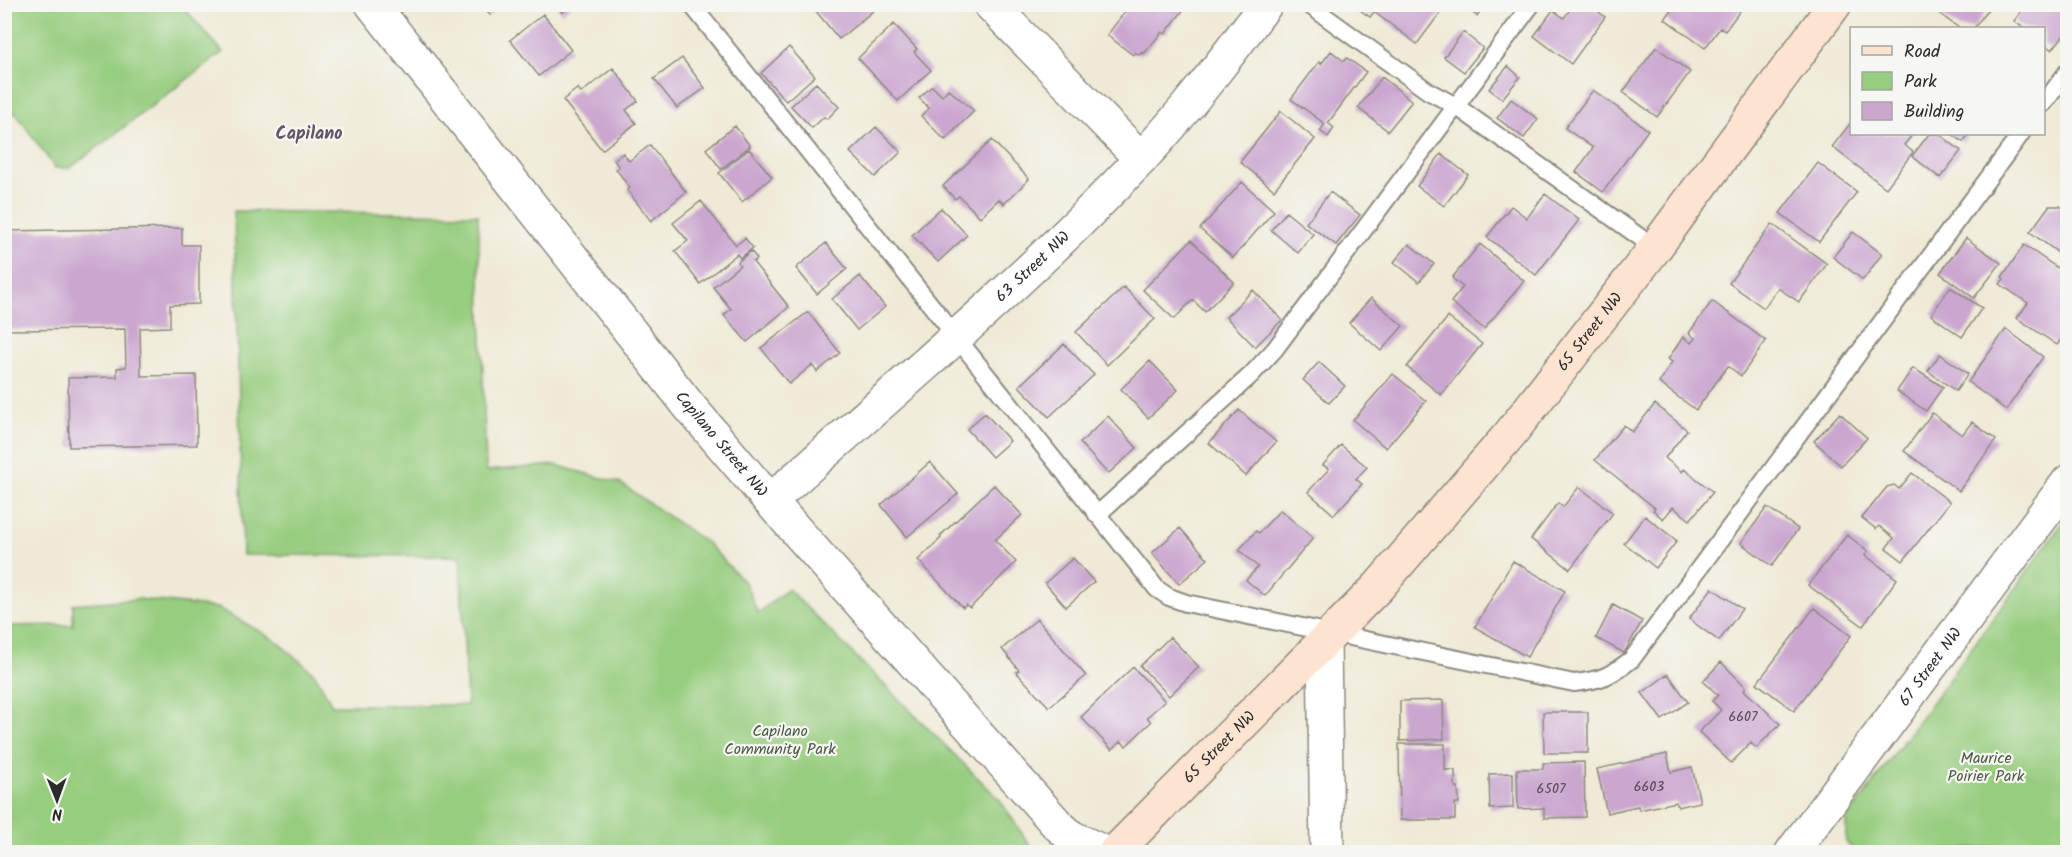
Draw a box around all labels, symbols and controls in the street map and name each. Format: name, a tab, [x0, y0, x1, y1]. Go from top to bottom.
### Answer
legend	[1850, 27, 2045, 135]
text: Road	[1904, 38, 1941, 67]
text: Park	[1904, 68, 1937, 97]
text: Building	[1904, 98, 1964, 127]
district label: Capilano	[276, 120, 342, 149]
street label: 63 Street NW	[990, 225, 1076, 308]
street label: 65 Street NW	[1551, 287, 1629, 377]
street label: Capilano Street NW	[669, 385, 774, 503]
street label: 67 Street NW	[1892, 622, 1968, 712]
street label: 65 Street NW	[1177, 705, 1261, 789]
house number: 6607	[1728, 706, 1758, 728]
park label: Capilano Community Park	[724, 719, 836, 762]
park label: Maurice Poirier Park	[1948, 746, 2025, 789]
north arrow	[27, 770, 87, 830]
house number: 6603	[1634, 776, 1664, 798]
house number: 6507	[1537, 778, 1566, 800]
text: N	[52, 801, 63, 826]

